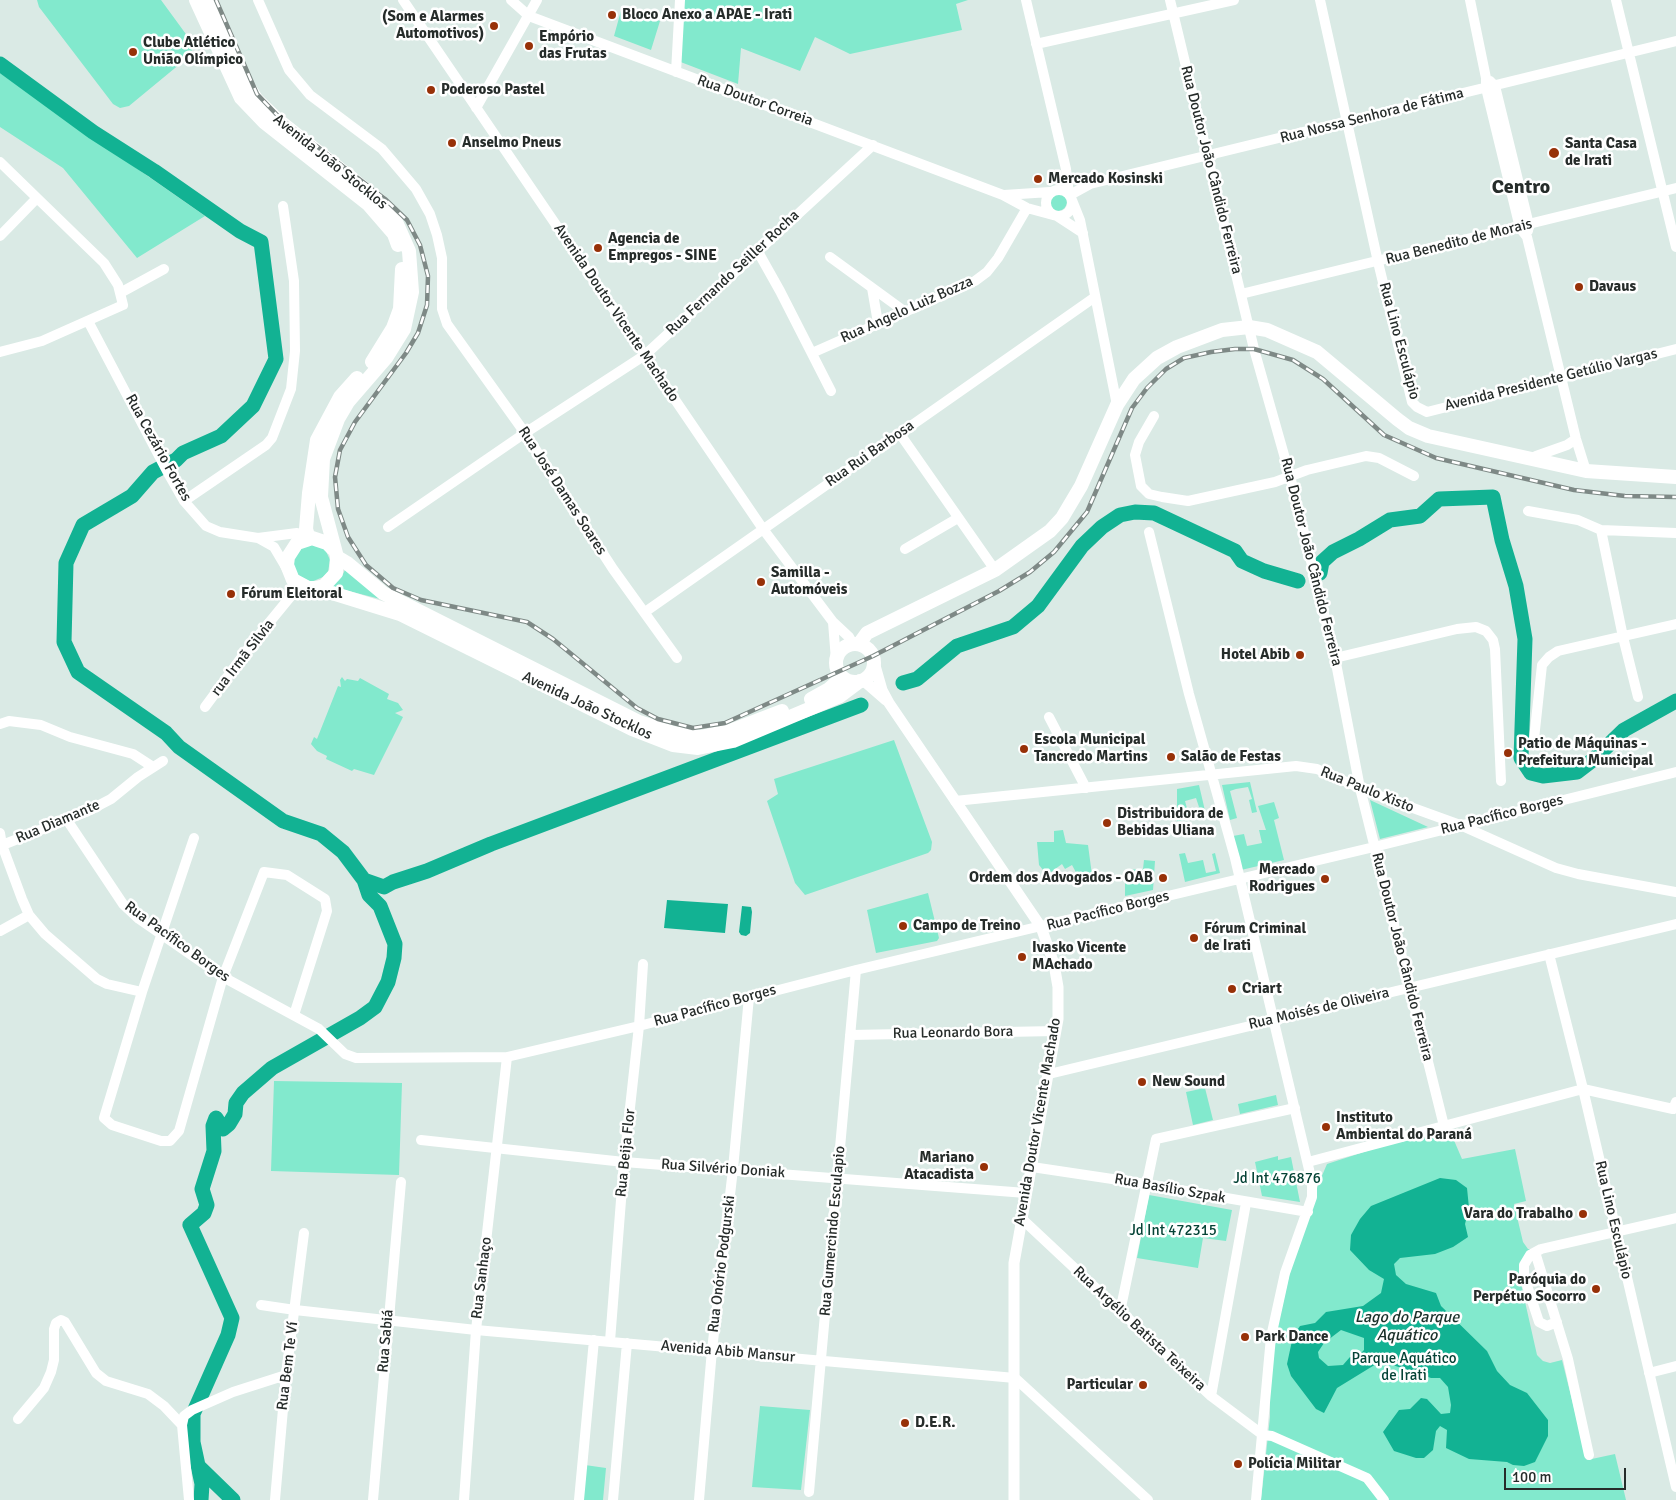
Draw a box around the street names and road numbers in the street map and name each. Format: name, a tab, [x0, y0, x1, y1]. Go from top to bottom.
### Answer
street label: Rua Doutor João Cândido Ferreira	[1176, 64, 1246, 276]
street label: Rua Doutor Correia	[695, 72, 815, 130]
street label: Rua Nossa Senhora de Fátima	[1278, 84, 1466, 148]
street label: Avenida João Stocklos	[269, 110, 391, 214]
street label: Rua Fernando Seiller Rocha	[663, 207, 803, 339]
street label: Rua Benedito de Morais	[1384, 215, 1534, 269]
street label: Avenida Doutor Vicente Machado	[550, 220, 682, 406]
street label: Rua Angelo Luiz Bozza	[838, 273, 976, 347]
street label: Rua Lino Esculápio	[1375, 280, 1423, 402]
street label: Avenida Presidente Getúlio Vargas	[1443, 345, 1659, 415]
street label: Rua Cezário Fortes	[121, 391, 195, 505]
street label: Rua Rui Barbosa	[822, 417, 918, 491]
street label: Rua José Damas Soares	[514, 423, 610, 559]
street label: Rua Doutor João Cândido Ferreira	[1276, 456, 1346, 668]
street label: rua Irmã Silvia	[207, 616, 279, 700]
street label: Avenida João Stocklos	[519, 668, 655, 744]
street label: Rua Paulo Xisto	[1318, 763, 1416, 817]
street label: Rua Pacífico Borges	[1439, 791, 1565, 839]
street label: Rua Diamante	[13, 796, 103, 848]
street label: Rua Doutor João Cândido Ferreira	[1367, 851, 1437, 1063]
street label: Rua Pacífico Borges	[1045, 887, 1171, 935]
street label: Rua Pacífico Borges	[121, 898, 233, 986]
street label: Rua Pacífico Borges	[652, 981, 778, 1031]
street label: Rua Moisés de Oliveira	[1247, 984, 1391, 1034]
street label: Avenida Doutor Vicente Machado	[1011, 1016, 1065, 1228]
street label: Rua Leonardo Bora	[893, 1023, 1013, 1043]
street label: Rua Beija Flor	[612, 1108, 640, 1198]
street label: Rua Gumercindo Esculapio	[817, 1145, 849, 1317]
street label: Rua Silvério Doniak	[660, 1156, 786, 1182]
street label: Rua Lino Esculápio	[1591, 1159, 1635, 1281]
street label: Rua Basílio Szpak	[1113, 1170, 1227, 1208]
street label: Rua Onório Podgurski	[705, 1194, 739, 1334]
street label: Rua Sanhaço	[468, 1236, 496, 1320]
street label: Rua Argélio Batista Teixeira	[1069, 1263, 1209, 1395]
street label: Rua Sabiá	[374, 1309, 398, 1373]
street label: Rua Bem Te Ví	[274, 1321, 302, 1411]
street label: Avenida Abib Mansur	[660, 1337, 796, 1367]

